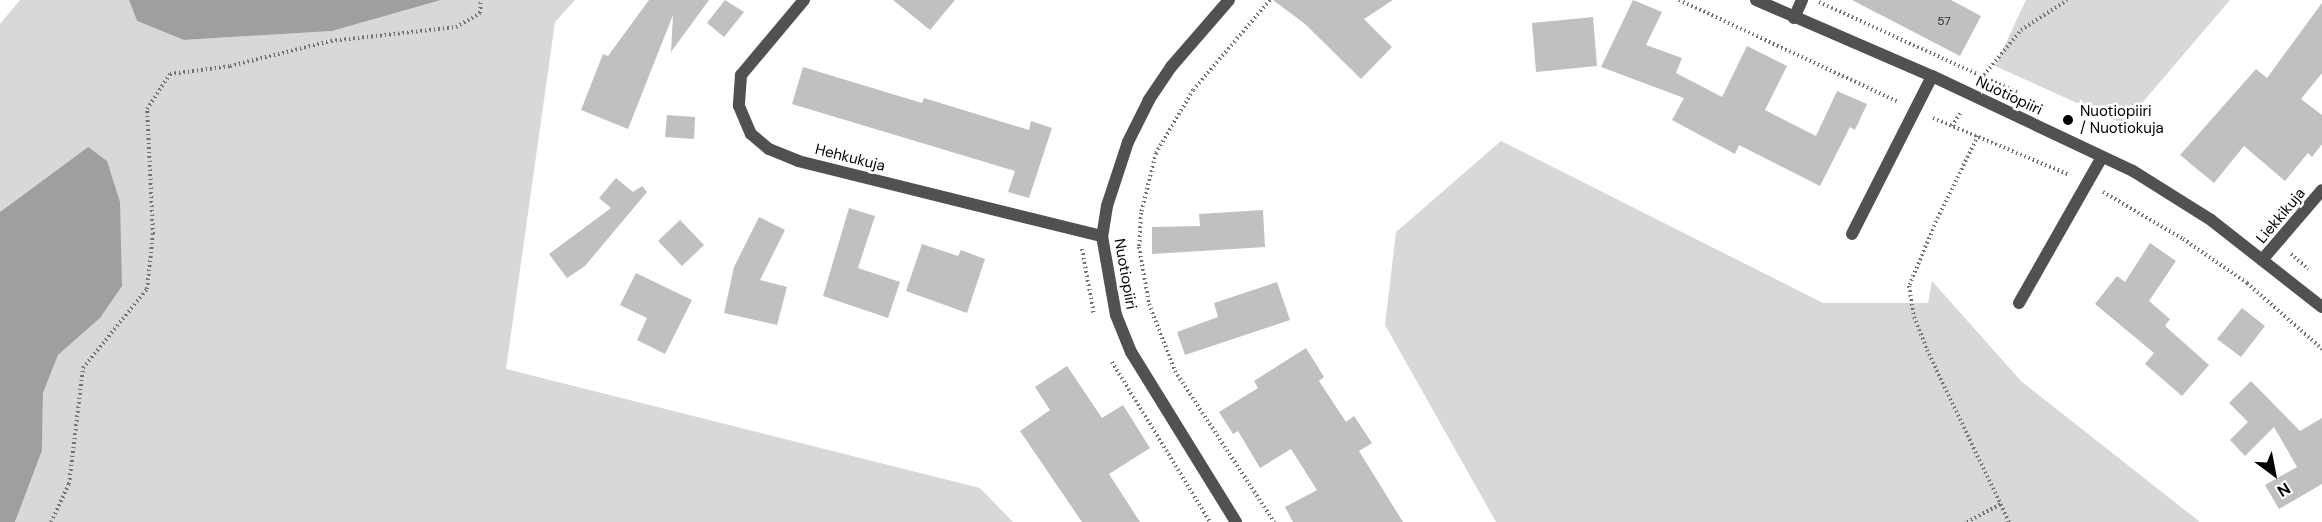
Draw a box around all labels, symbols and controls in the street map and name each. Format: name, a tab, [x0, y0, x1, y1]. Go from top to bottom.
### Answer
house number: 57	[1937, 15, 1951, 29]
street label: Nuotiopiiri	[1973, 73, 2045, 119]
place label: Nuotiopiiri / Nuotiokuja	[2080, 102, 2164, 137]
marker: Nuotiopiiri / Nuotiokuja	[2061, 113, 2075, 127]
street label: Hehkukuja	[813, 141, 887, 175]
street label: Liekkikuja	[2253, 185, 2309, 247]
street label: Nuotiopiiri	[1110, 237, 1140, 311]
north arrow	[2244, 444, 2304, 504]
text: N	[2273, 478, 2294, 502]

